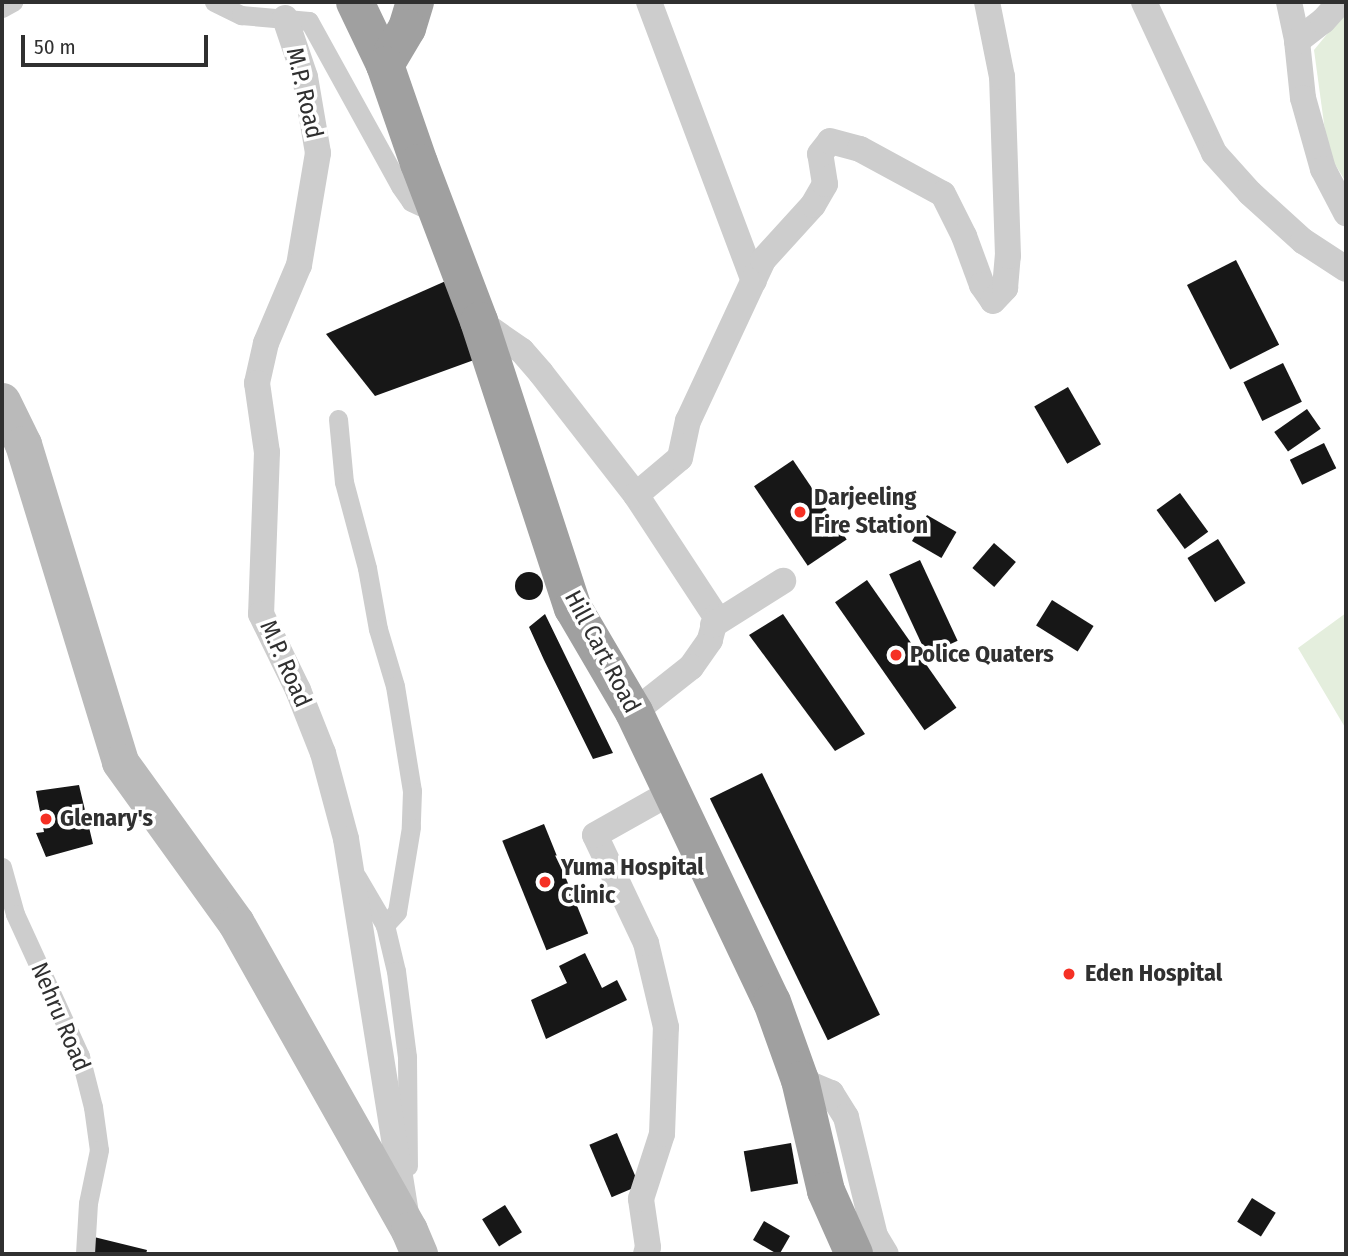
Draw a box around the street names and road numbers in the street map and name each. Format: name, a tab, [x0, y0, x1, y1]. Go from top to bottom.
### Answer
street label: M.P. Road	[280, 45, 328, 141]
street label: Hill Cart Road	[558, 586, 646, 718]
street label: M.P. Road	[253, 616, 317, 712]
street label: Nehru Road	[24, 958, 96, 1076]

